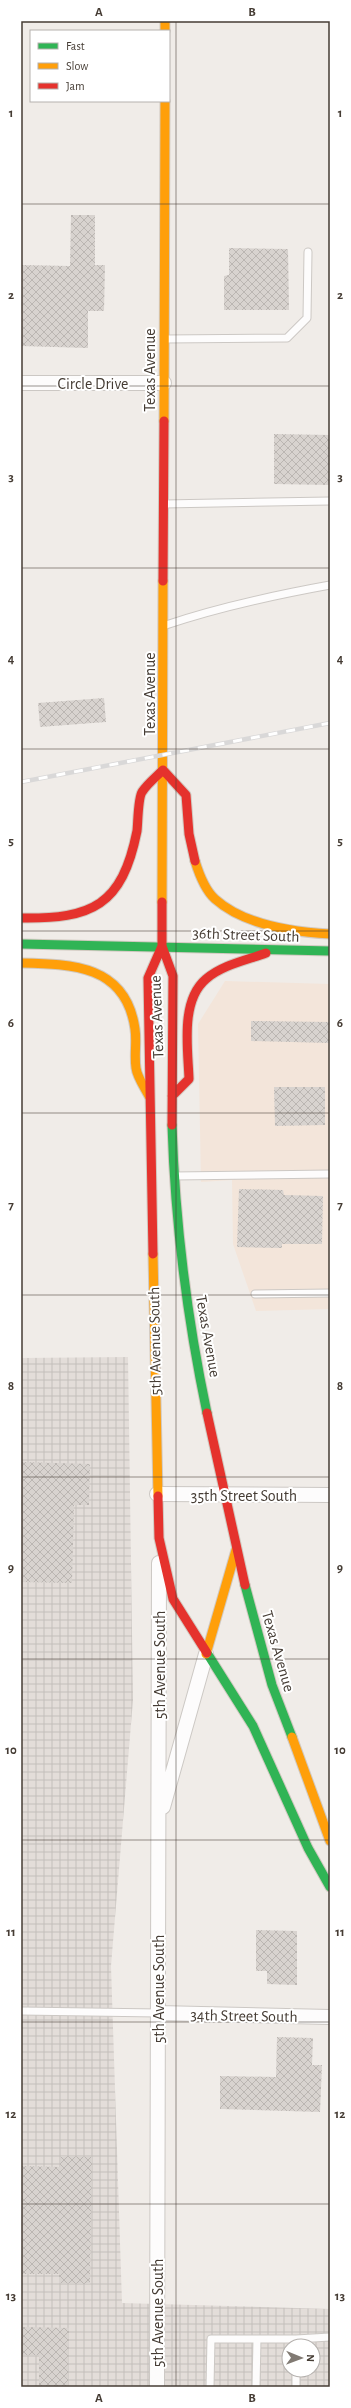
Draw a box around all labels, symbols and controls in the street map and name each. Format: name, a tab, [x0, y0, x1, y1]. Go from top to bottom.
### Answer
text: A	[95, 6, 103, 19]
text: B	[248, 6, 256, 19]
legend	[30, 30, 170, 102]
text: Fast	[66, 40, 85, 52]
text: Slow	[66, 60, 88, 72]
text: Jam	[66, 80, 85, 92]
text: 1	[9, 107, 13, 120]
text: 1	[338, 107, 342, 120]
text: 2	[8, 289, 14, 302]
text: 2	[337, 289, 343, 302]
street label: Texas Avenue	[142, 328, 158, 412]
street label: Circle Drive	[58, 376, 128, 392]
text: 3	[8, 471, 14, 484]
text: 3	[337, 471, 343, 484]
street label: Texas Avenue	[142, 652, 158, 736]
text: 4	[8, 653, 15, 666]
text: 4	[337, 653, 344, 666]
text: 5	[8, 835, 14, 848]
text: 5	[337, 835, 343, 848]
street label: 36th Street South	[192, 925, 300, 945]
street label: Texas Avenue	[148, 975, 166, 1059]
text: 6	[8, 1017, 14, 1030]
text: 6	[337, 1017, 343, 1030]
text: 7	[8, 1199, 14, 1212]
text: 7	[337, 1199, 343, 1212]
street label: 5th Avenue South	[146, 1286, 164, 1395]
street label: Texas Avenue	[193, 1294, 223, 1379]
text: 8	[8, 1380, 14, 1393]
text: 8	[337, 1380, 343, 1393]
street label: 35th Street South	[191, 1488, 297, 1504]
text: 9	[8, 1562, 14, 1575]
text: 9	[337, 1562, 343, 1575]
street label: Texas Avenue	[259, 1609, 297, 1694]
street label: 5th Avenue South	[152, 1611, 168, 1719]
text: 10	[5, 1744, 17, 1757]
text: 10	[334, 1744, 346, 1757]
text: 11	[6, 1926, 16, 1939]
text: 11	[335, 1926, 345, 1939]
street label: 5th Avenue South	[151, 1935, 167, 2043]
street label: 34th Street South	[190, 2007, 298, 2025]
text: 12	[6, 2108, 16, 2121]
text: 12	[335, 2108, 345, 2121]
street label: 5th Avenue South	[150, 2259, 166, 2367]
text: 13	[6, 2290, 17, 2303]
text: 13	[335, 2290, 346, 2303]
north arrow	[281, 2338, 321, 2378]
text: N	[305, 2354, 316, 2362]
text: A	[95, 2392, 103, 2405]
text: B	[248, 2392, 256, 2405]

